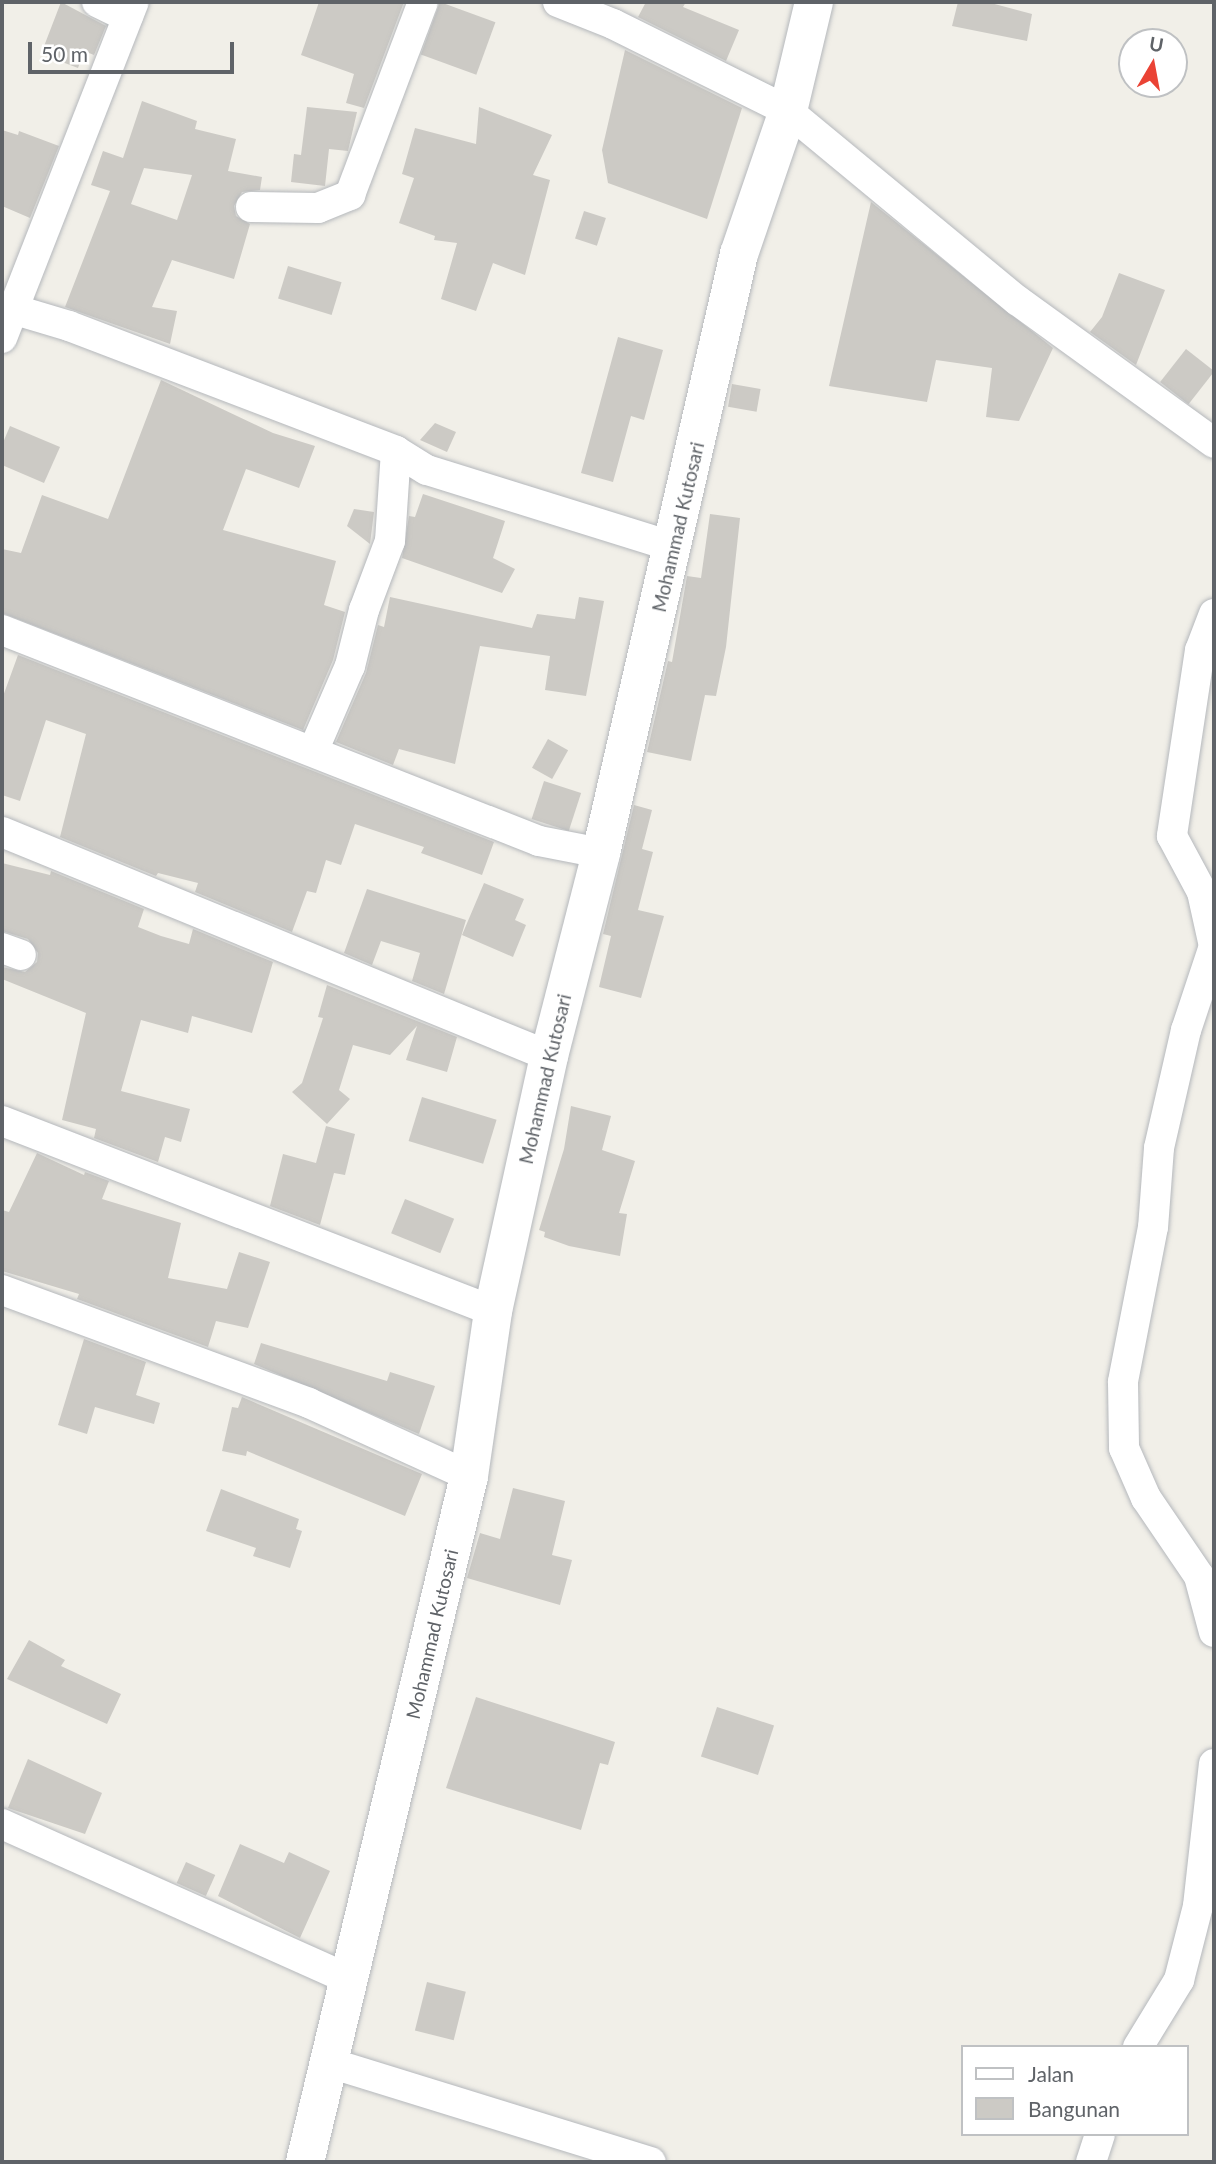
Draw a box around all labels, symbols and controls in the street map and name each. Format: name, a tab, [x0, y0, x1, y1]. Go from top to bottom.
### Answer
scale bar	[32, 28, 238, 72]
north arrow	[1118, 28, 1188, 98]
text: U	[1147, 31, 1165, 56]
text: 50 m	[41, 41, 88, 66]
street label: Mohammad Kutosari	[647, 440, 709, 614]
street label: Mohammad Kutosari	[514, 992, 576, 1166]
street label: Mohammad Kutosari	[401, 1547, 463, 1721]
legend	[960, 2045, 1188, 2136]
text: Jalan	[1028, 2061, 1074, 2086]
text: Bangunan	[1028, 2096, 1120, 2121]

